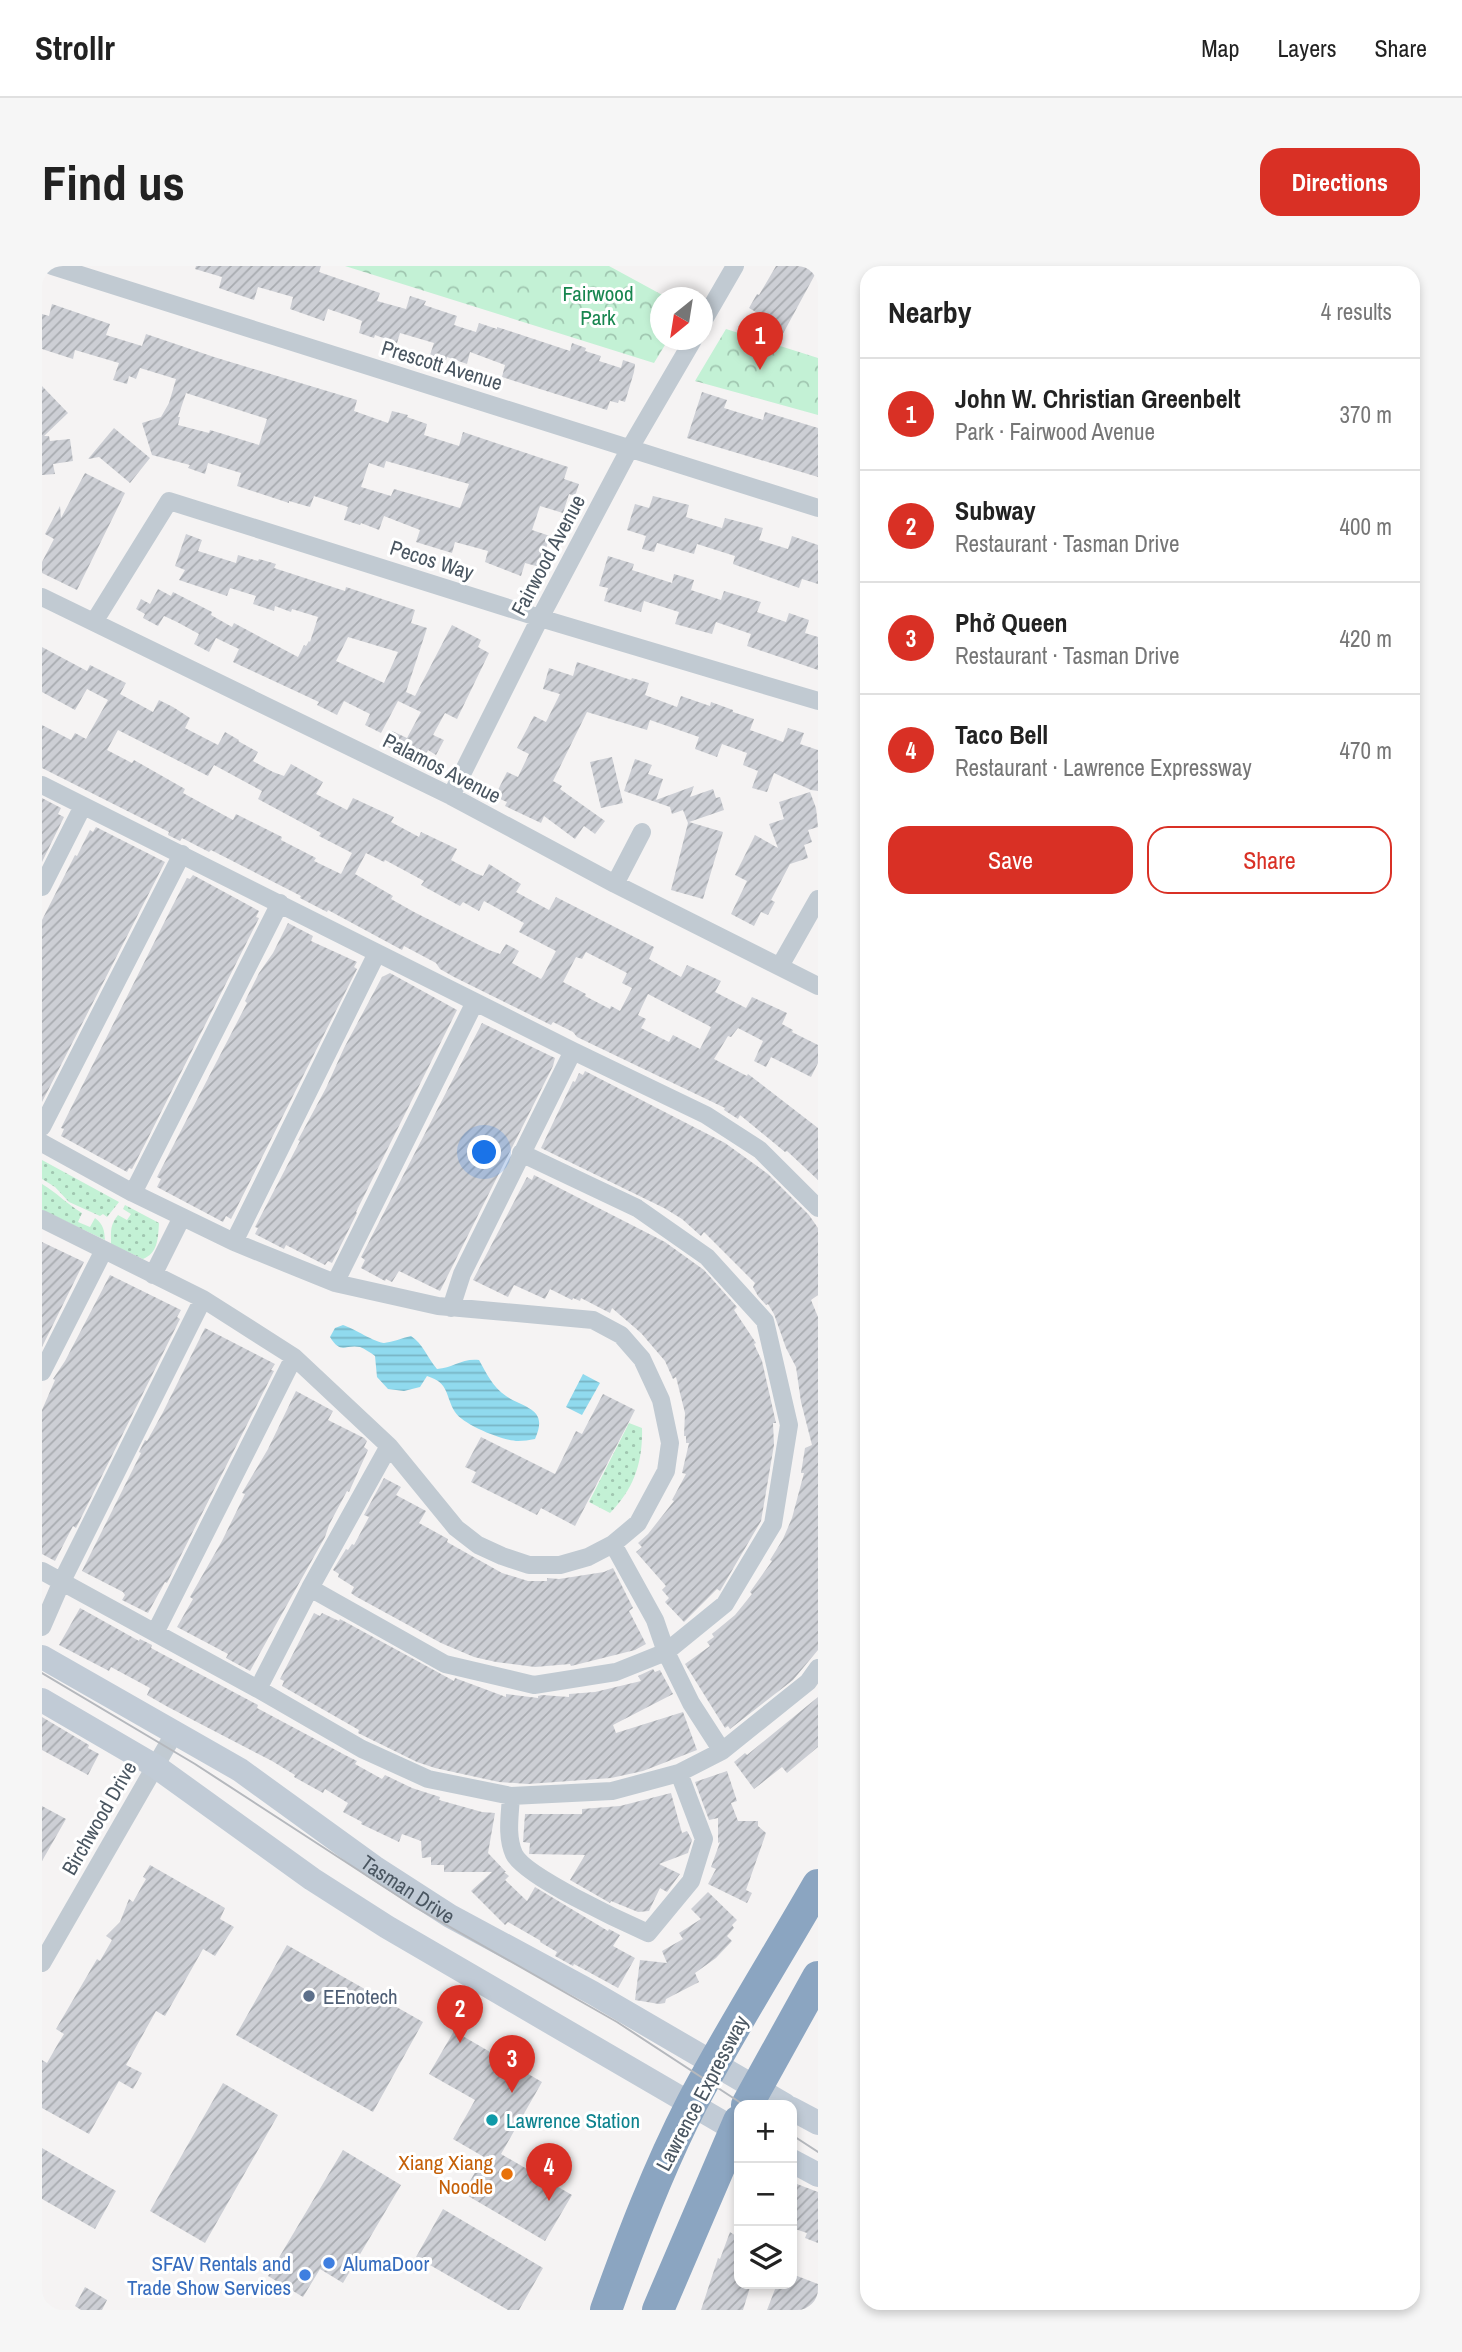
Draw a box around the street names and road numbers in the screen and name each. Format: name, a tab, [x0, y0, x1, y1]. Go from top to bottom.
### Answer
street label: Prescott Avenue	[378, 333, 506, 397]
street label: Fairwood Avenue	[504, 490, 592, 620]
street label: Pecos Way	[386, 533, 478, 587]
street label: Palamos Avenue	[378, 726, 506, 810]
street label: Birchwood Drive	[55, 1756, 143, 1880]
street label: Tasman Drive	[355, 1848, 461, 1930]
street label: Lawrence Expressway	[649, 2010, 755, 2176]

